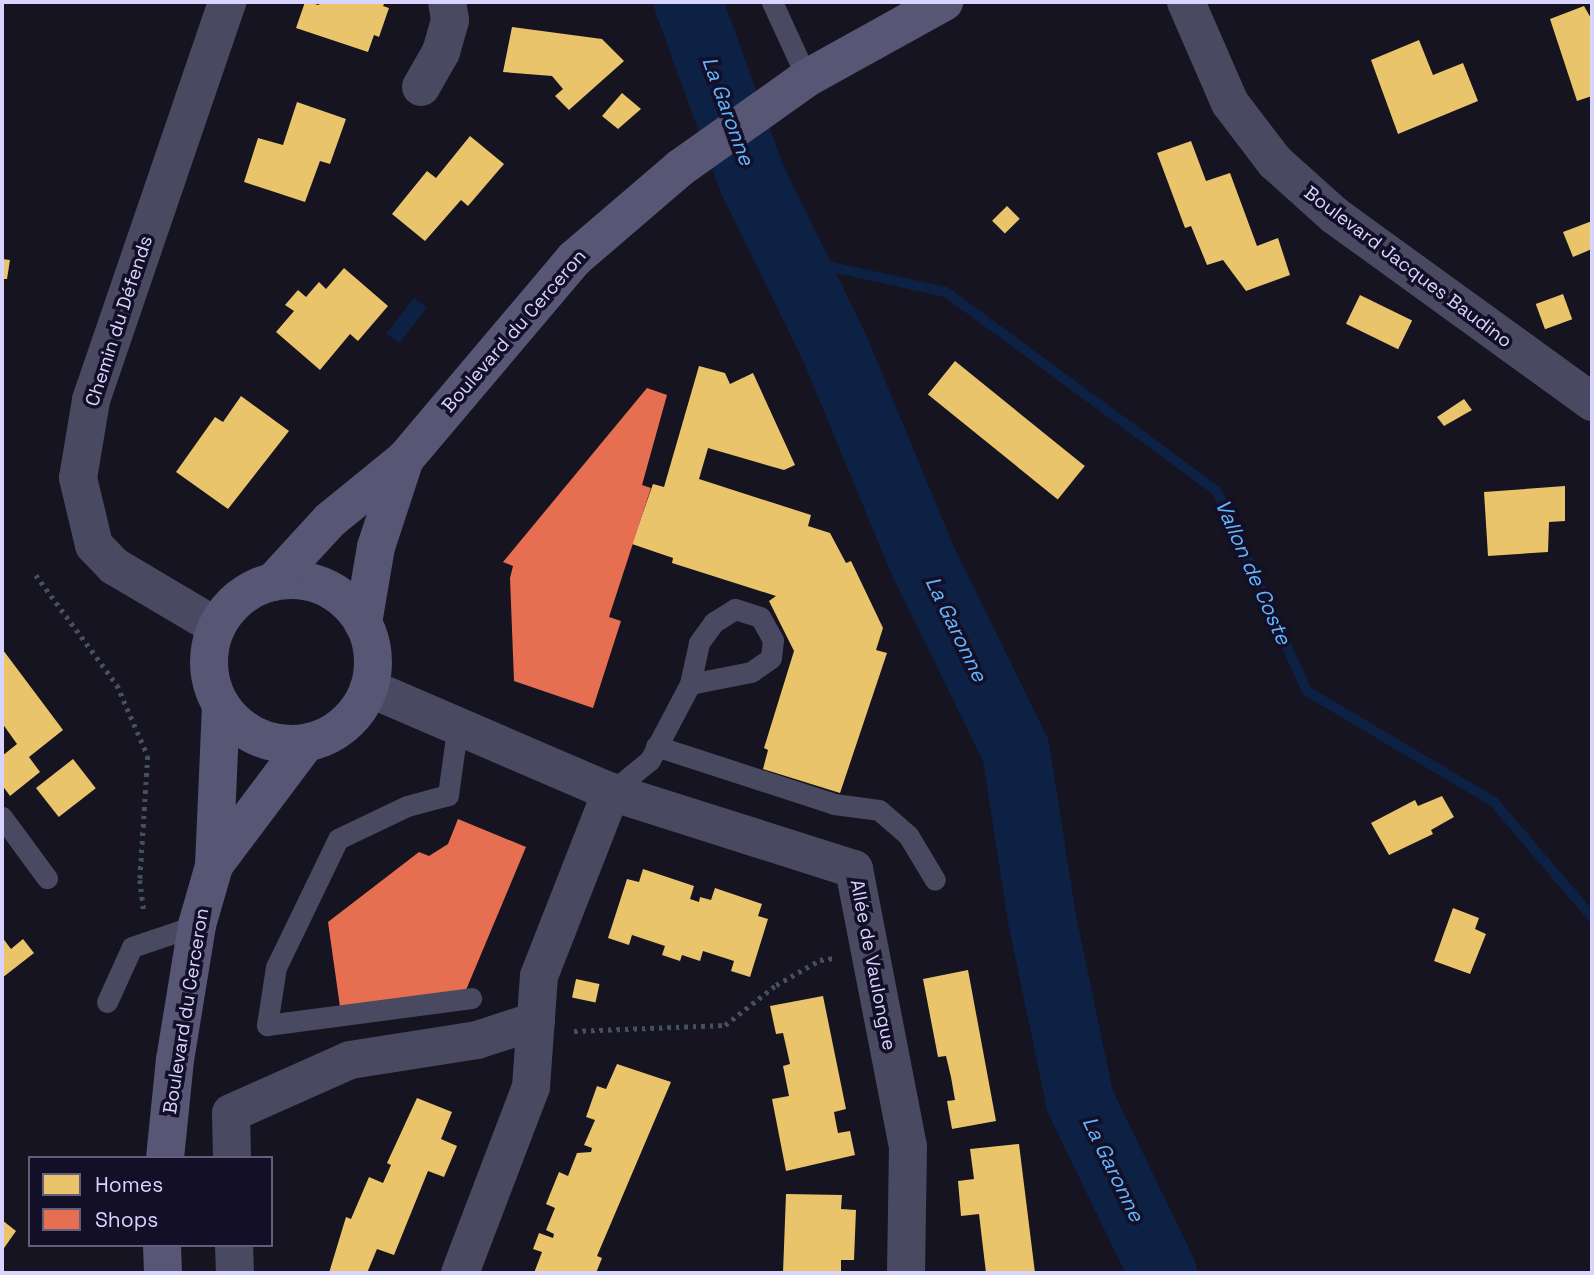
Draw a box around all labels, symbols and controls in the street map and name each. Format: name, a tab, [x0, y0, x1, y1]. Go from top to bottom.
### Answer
water label: La Garonne	[697, 53, 759, 169]
street label: Boulevard Jacques Baudino	[1300, 181, 1516, 353]
street label: Chemin du Défends	[81, 233, 157, 409]
street label: Boulevard du Cerceron	[437, 245, 591, 417]
water label: Vallon de Coste	[1210, 496, 1296, 648]
water label: La Garonne	[920, 572, 992, 686]
street label: Allée de Vaulongue	[845, 878, 901, 1052]
street label: Boulevard du Cerceron	[158, 906, 214, 1116]
water label: La Garonne	[1077, 1112, 1149, 1226]
legend	[28, 1156, 273, 1247]
text: Homes	[95, 1171, 163, 1198]
text: Shops	[95, 1206, 158, 1233]

